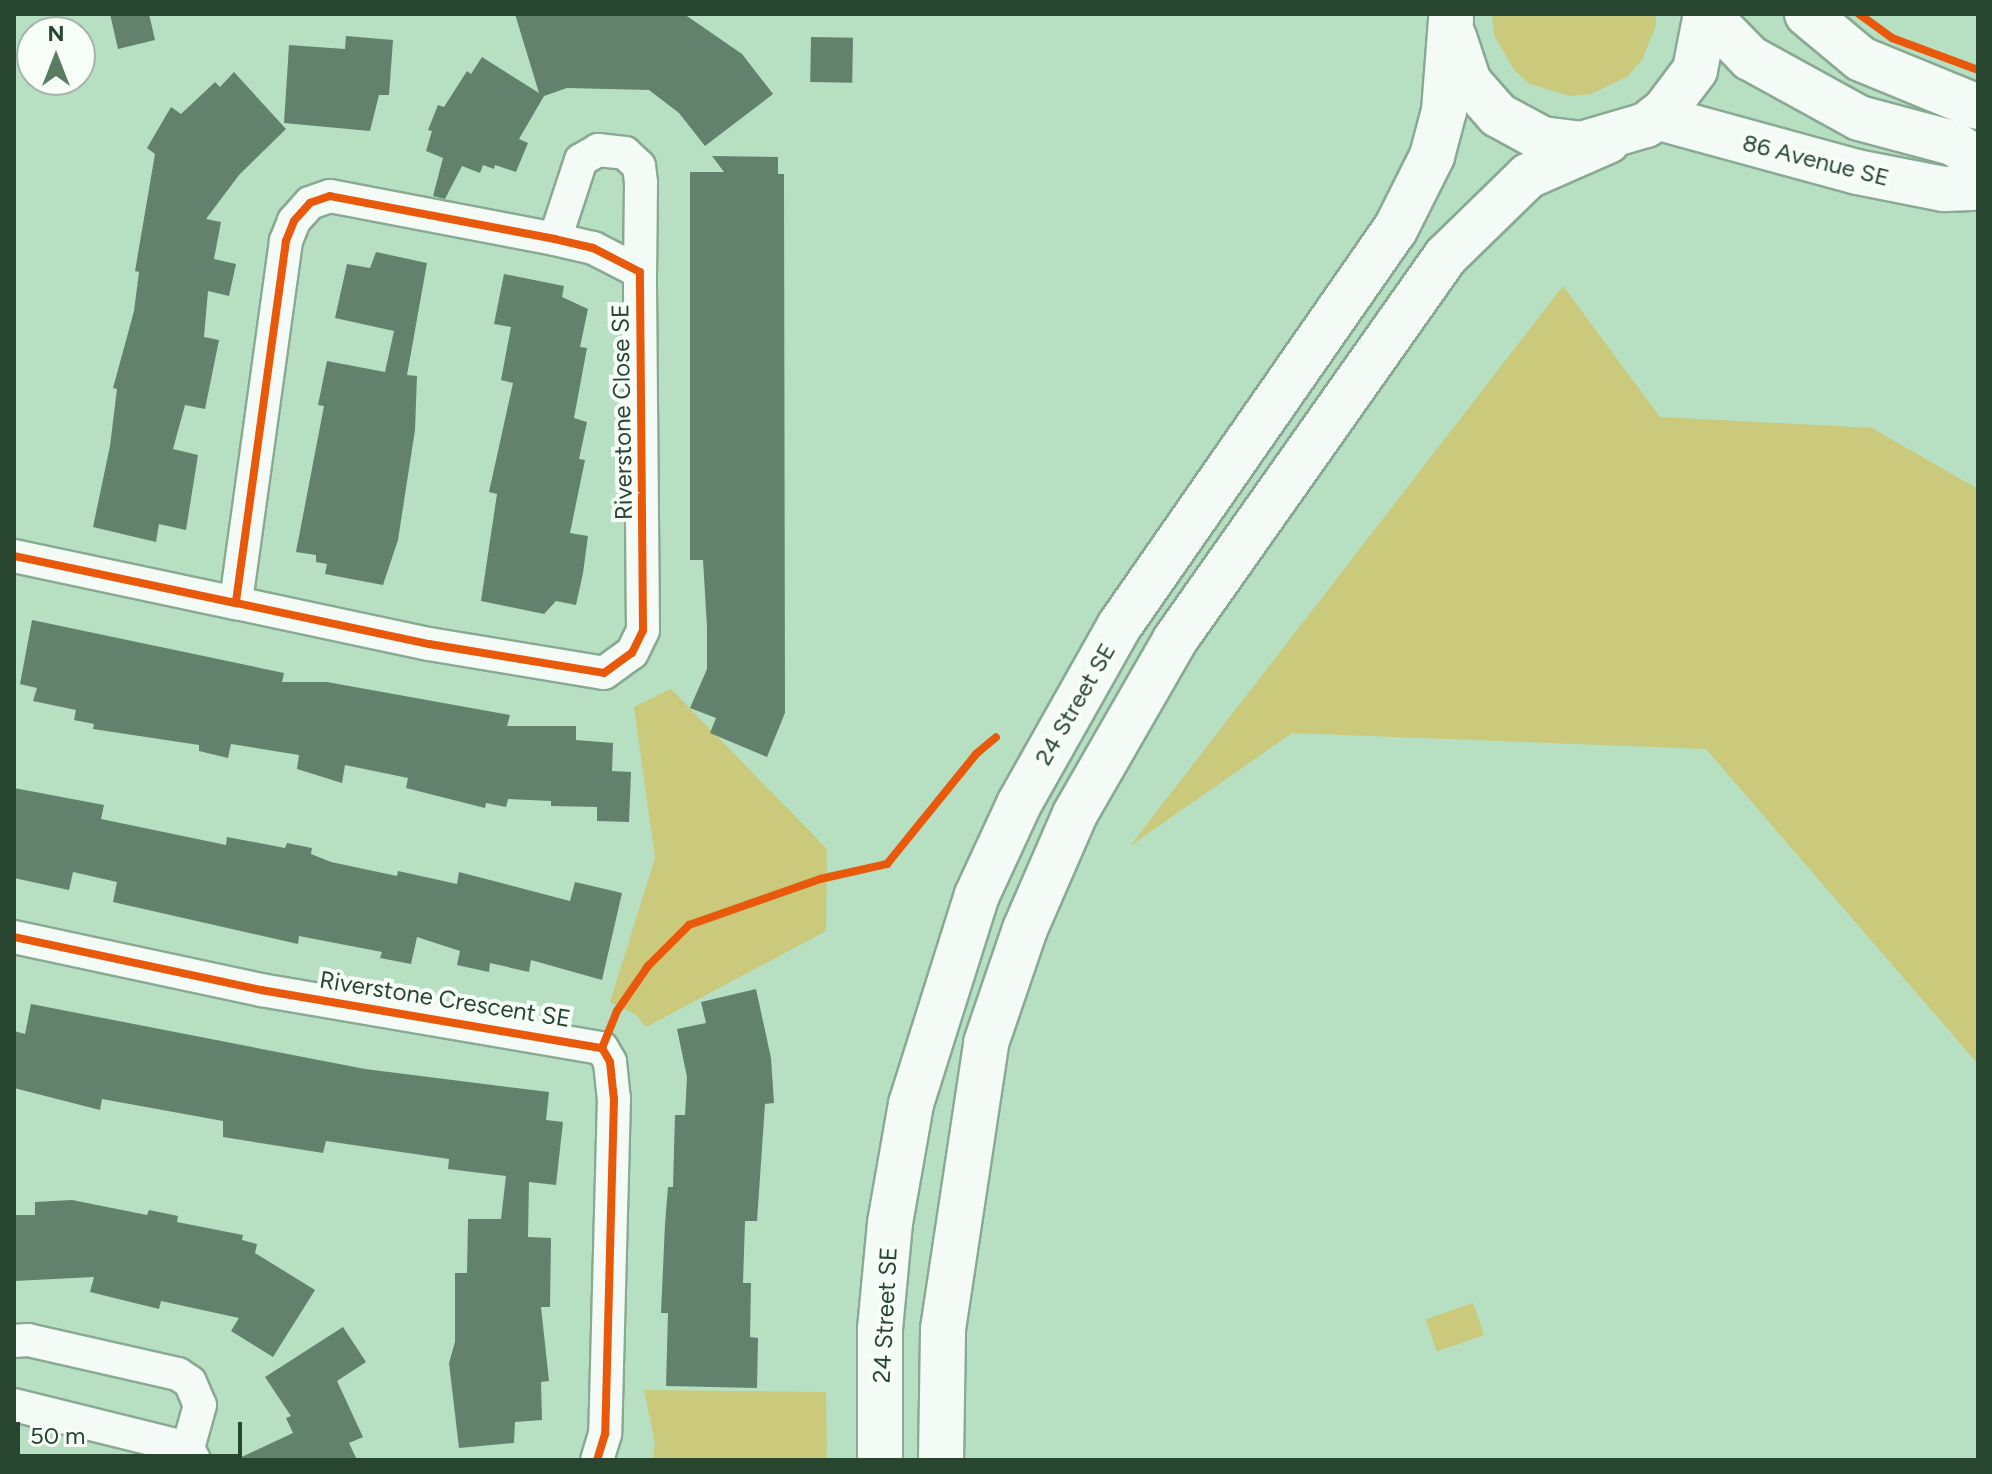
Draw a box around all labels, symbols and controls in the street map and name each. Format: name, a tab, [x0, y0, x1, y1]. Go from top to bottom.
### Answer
north arrow	[16, 16, 96, 96]
text: N	[47, 20, 65, 47]
street label: 86 Avenue SE	[1740, 128, 1892, 192]
street label: Riverstone Close SE	[606, 304, 638, 520]
street label: 24 Street SE	[1028, 638, 1122, 770]
street label: Riverstone Crescent SE	[317, 965, 573, 1033]
street label: 24 Street SE	[867, 1246, 903, 1384]
scale bar	[20, 1406, 246, 1456]
text: 50 m	[30, 1421, 86, 1450]

